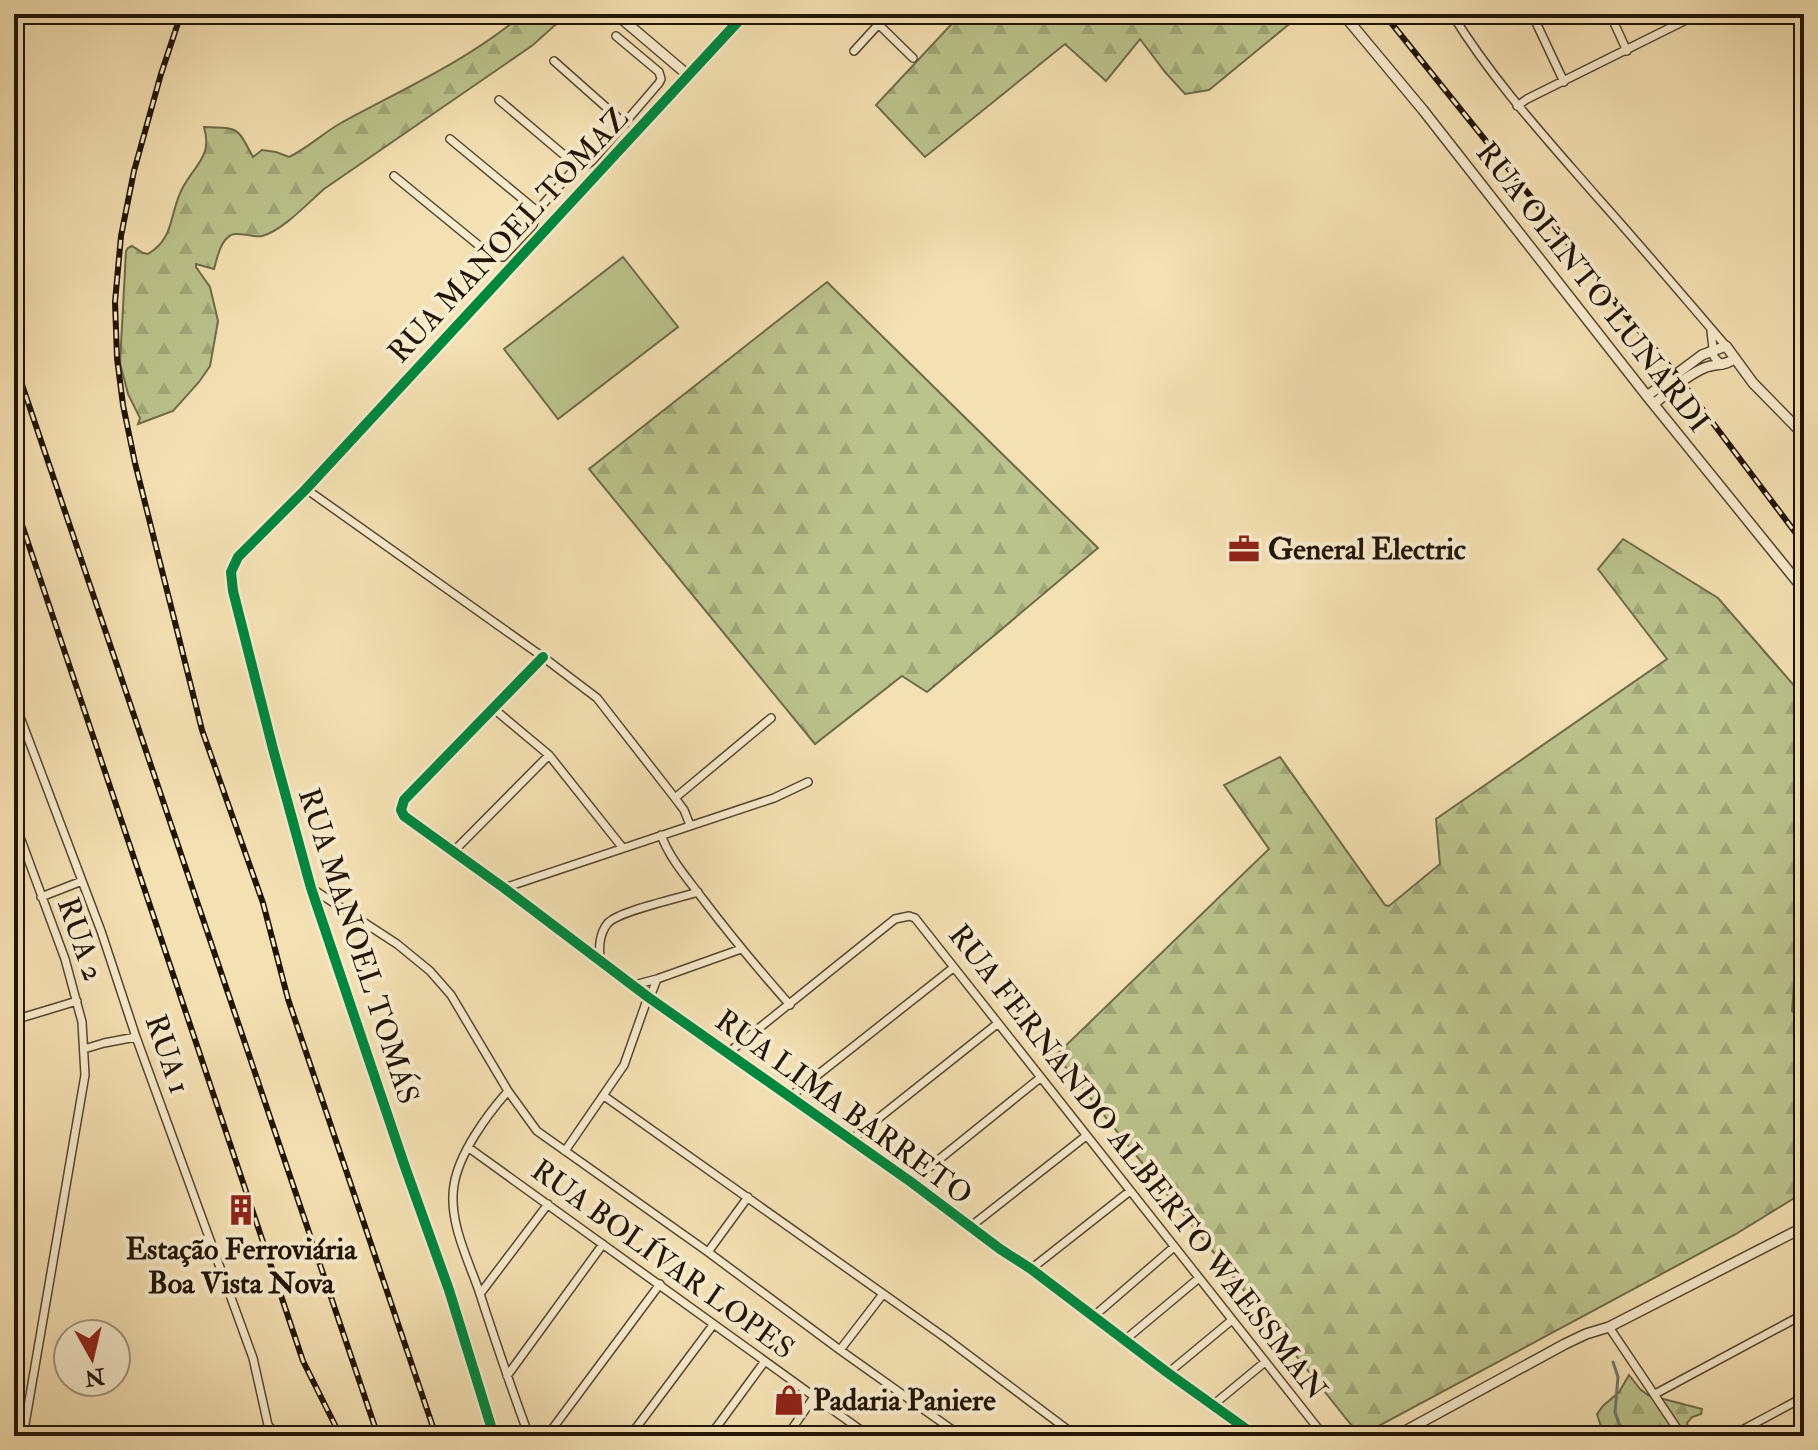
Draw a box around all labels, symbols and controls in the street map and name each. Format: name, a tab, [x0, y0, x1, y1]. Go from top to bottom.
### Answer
street label: RUA MANOEL TOMAZ	[380, 100, 636, 371]
street label: RUA OLINTO LUNARDI	[1468, 135, 1717, 440]
place label: General Electric	[1268, 531, 1466, 568]
office icon: General Electric	[1227, 532, 1261, 566]
street label: RUA MANOEL TOMÁS	[290, 784, 427, 1109]
street label: RUA 2	[49, 893, 112, 986]
street label: RUA FERNANDO ALBERTO WAESSMAN	[940, 917, 1335, 1408]
street label: RUA LIMA BARRETO	[708, 1002, 979, 1213]
street label: RUA 1	[137, 1010, 198, 1099]
street label: RUA BOLÍVAR LOPES	[524, 1151, 802, 1367]
building icon: Estação Ferroviária Boa Vista Nova	[224, 1193, 258, 1227]
place label: Estação Ferroviária Boa Vista Nova	[126, 1231, 358, 1302]
north arrow	[52, 1318, 132, 1398]
text: N	[83, 1361, 107, 1392]
place label: Padaria Paniere	[813, 1382, 996, 1419]
shop icon: Padaria Paniere	[772, 1383, 806, 1417]

